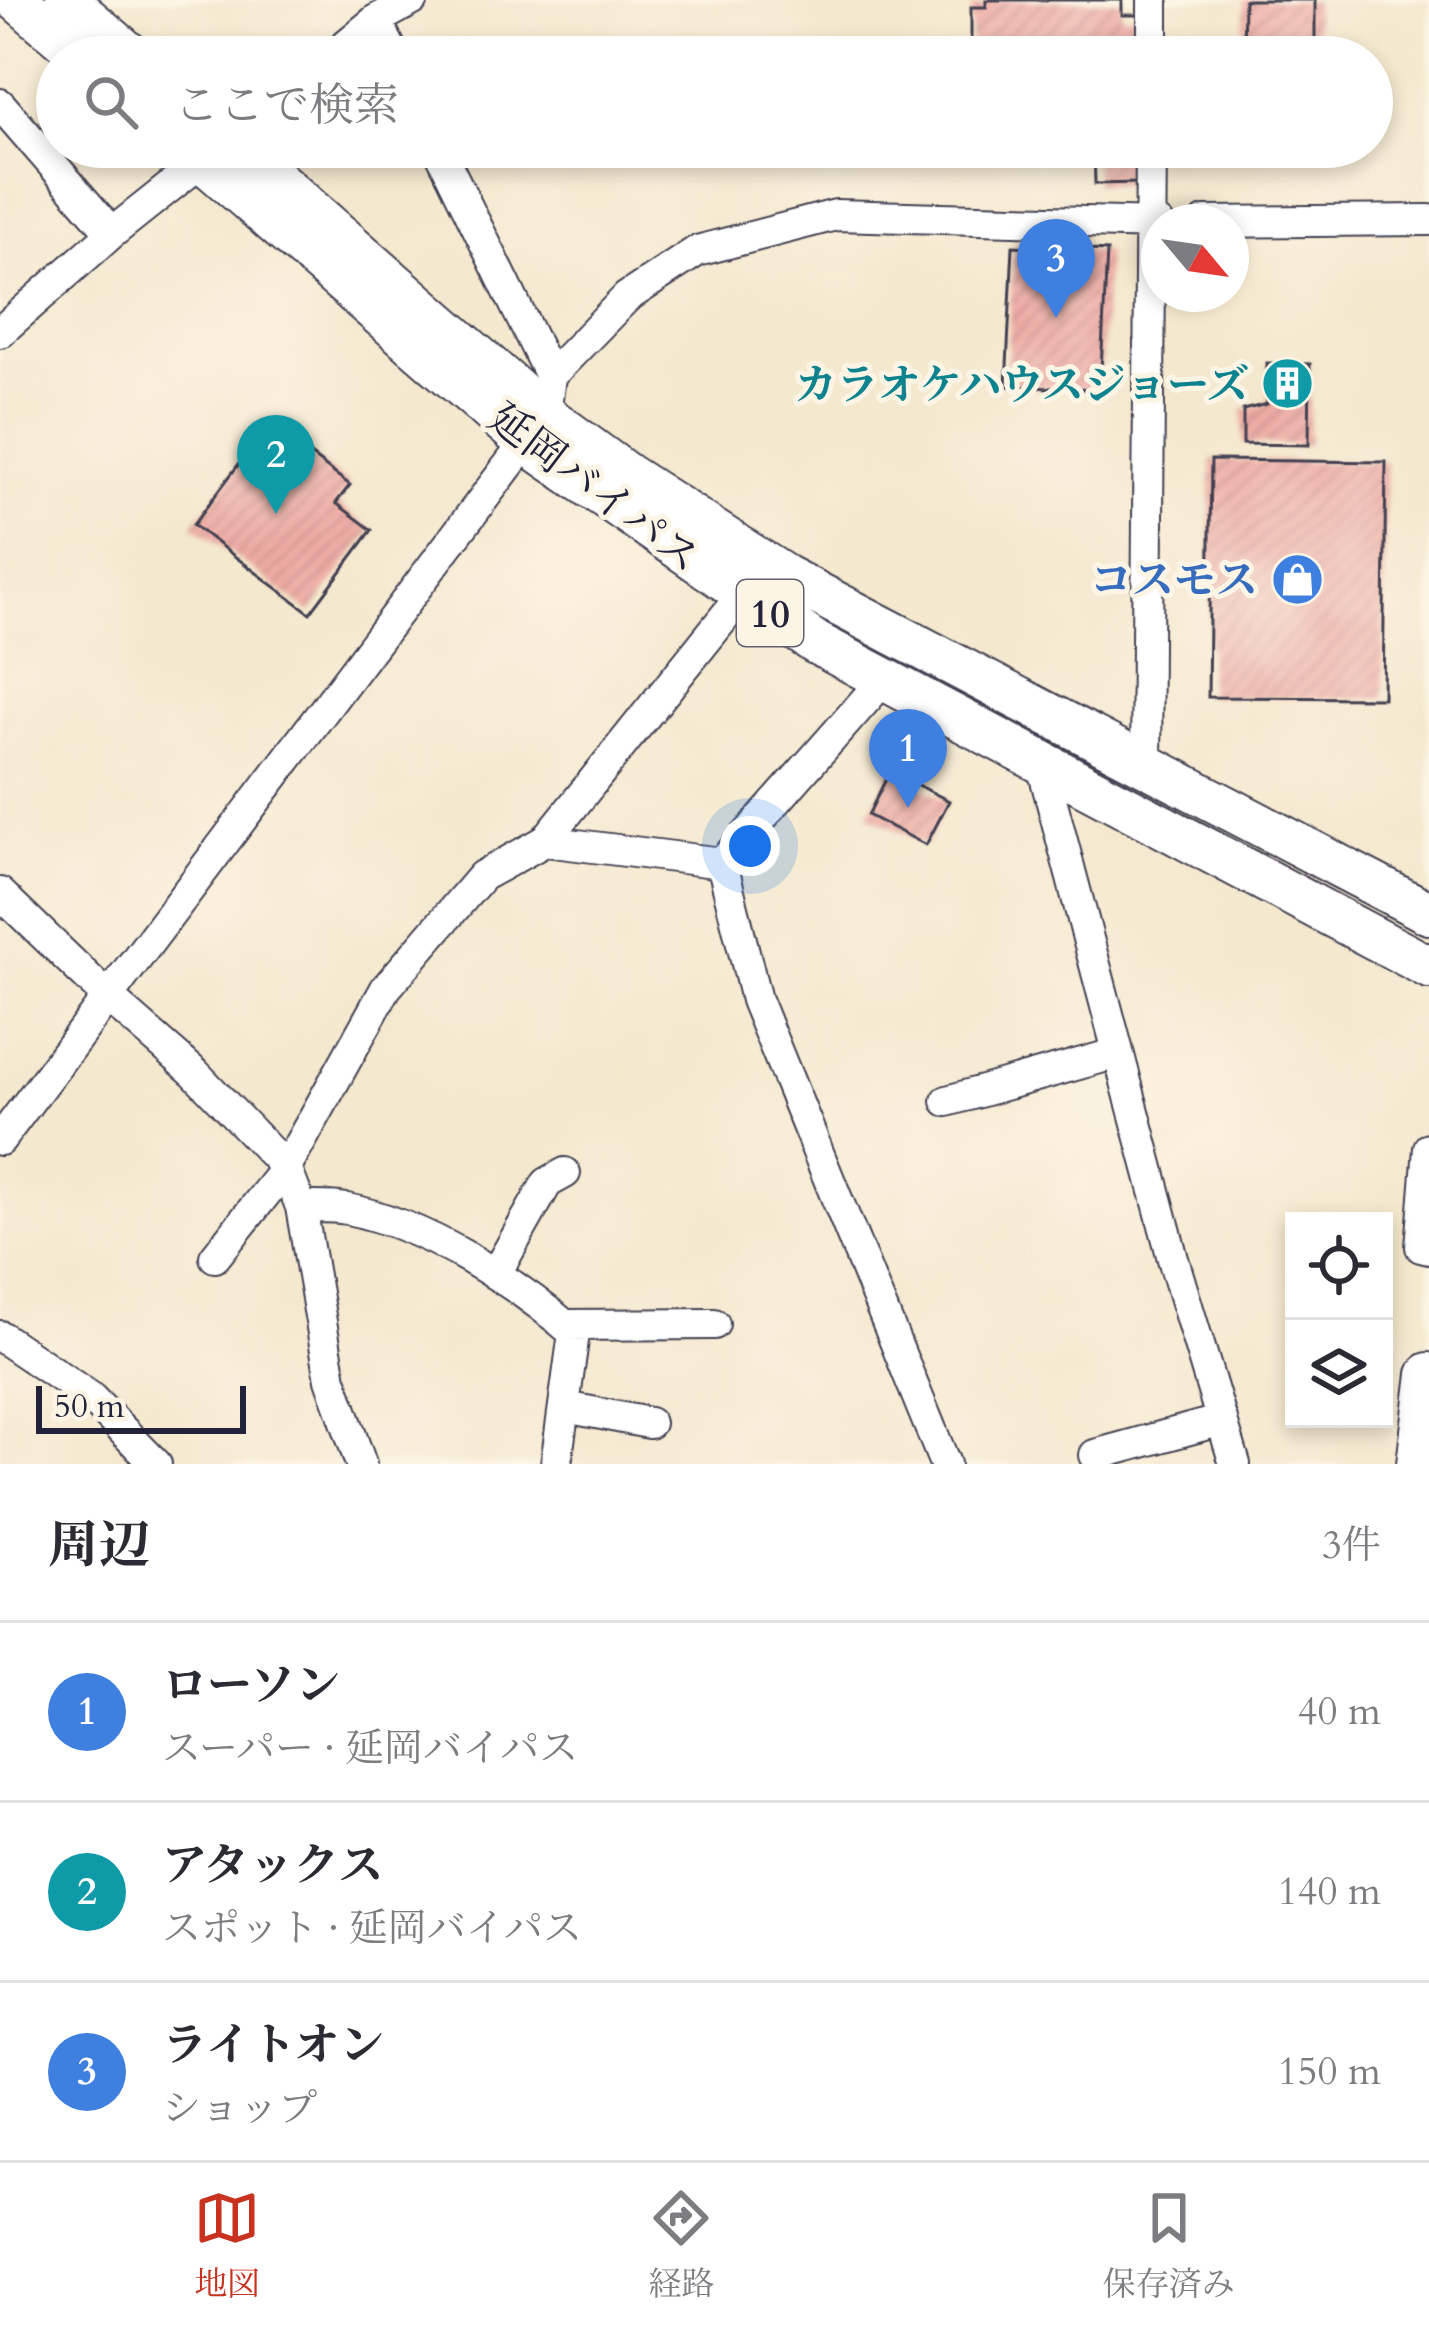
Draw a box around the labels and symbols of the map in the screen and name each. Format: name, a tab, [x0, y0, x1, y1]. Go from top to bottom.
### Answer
north arrow	[1141, 204, 1249, 312]
pin: 3	[1017, 219, 1095, 318]
building icon: カラオケハウスジョーズ	[1260, 356, 1316, 412]
place label: カラオケハウスジョーズ	[795, 357, 1249, 414]
street label: 延岡バイパス	[477, 390, 712, 587]
pin: 2	[237, 415, 315, 514]
shop icon: コスモス	[1269, 551, 1325, 607]
place label: コスモス	[1090, 552, 1258, 609]
road number: 10	[737, 580, 803, 646]
pin: 1	[869, 709, 947, 808]
your location	[720, 816, 780, 876]
scale bar	[36, 1380, 246, 1433]

